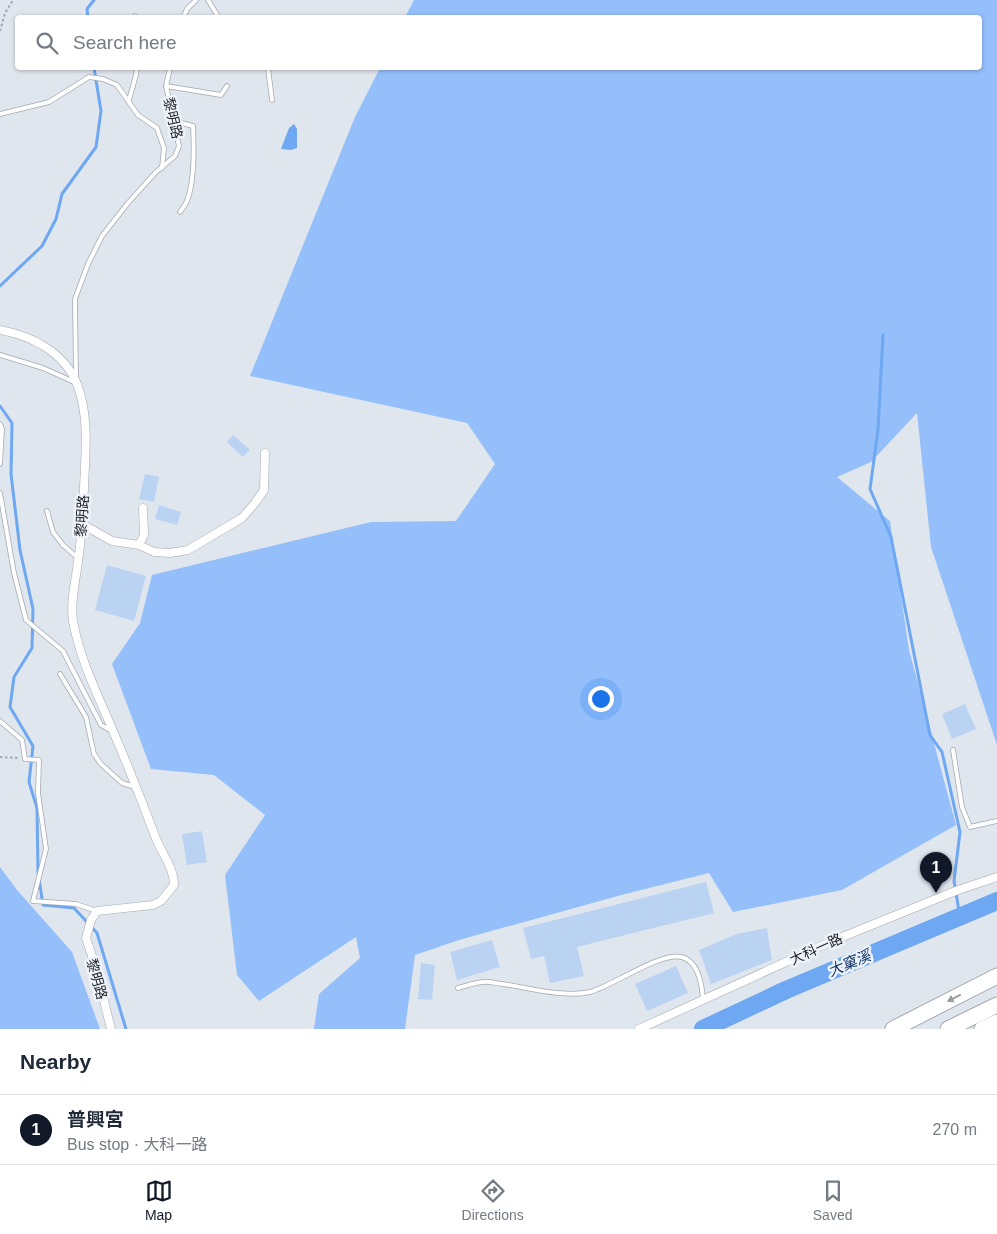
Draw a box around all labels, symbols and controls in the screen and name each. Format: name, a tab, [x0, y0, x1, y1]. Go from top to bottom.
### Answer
search box	[15, 15, 982, 70]
icon: search	[33, 29, 61, 57]
text: Search here	[73, 32, 177, 53]
street label: 黎明路	[160, 96, 186, 140]
street label: 黎明路	[73, 494, 91, 538]
your location	[588, 686, 614, 712]
pin: 1	[920, 852, 952, 893]
street label: 大科一路	[787, 930, 845, 968]
water label: 大窠溪	[825, 946, 875, 980]
street label: 黎明路	[84, 957, 110, 1001]
one-way arrow	[946, 994, 961, 1002]
text: Nearby	[20, 1050, 91, 1073]
text: 普興宮	[67, 1109, 124, 1130]
text: 1	[32, 1121, 40, 1138]
text: 270 m	[933, 1121, 977, 1138]
text: Bus stop · 大科一路	[67, 1136, 207, 1153]
tab: Map	[145, 1177, 173, 1223]
tab: Directions	[462, 1177, 524, 1223]
tab: Saved	[813, 1177, 852, 1223]

